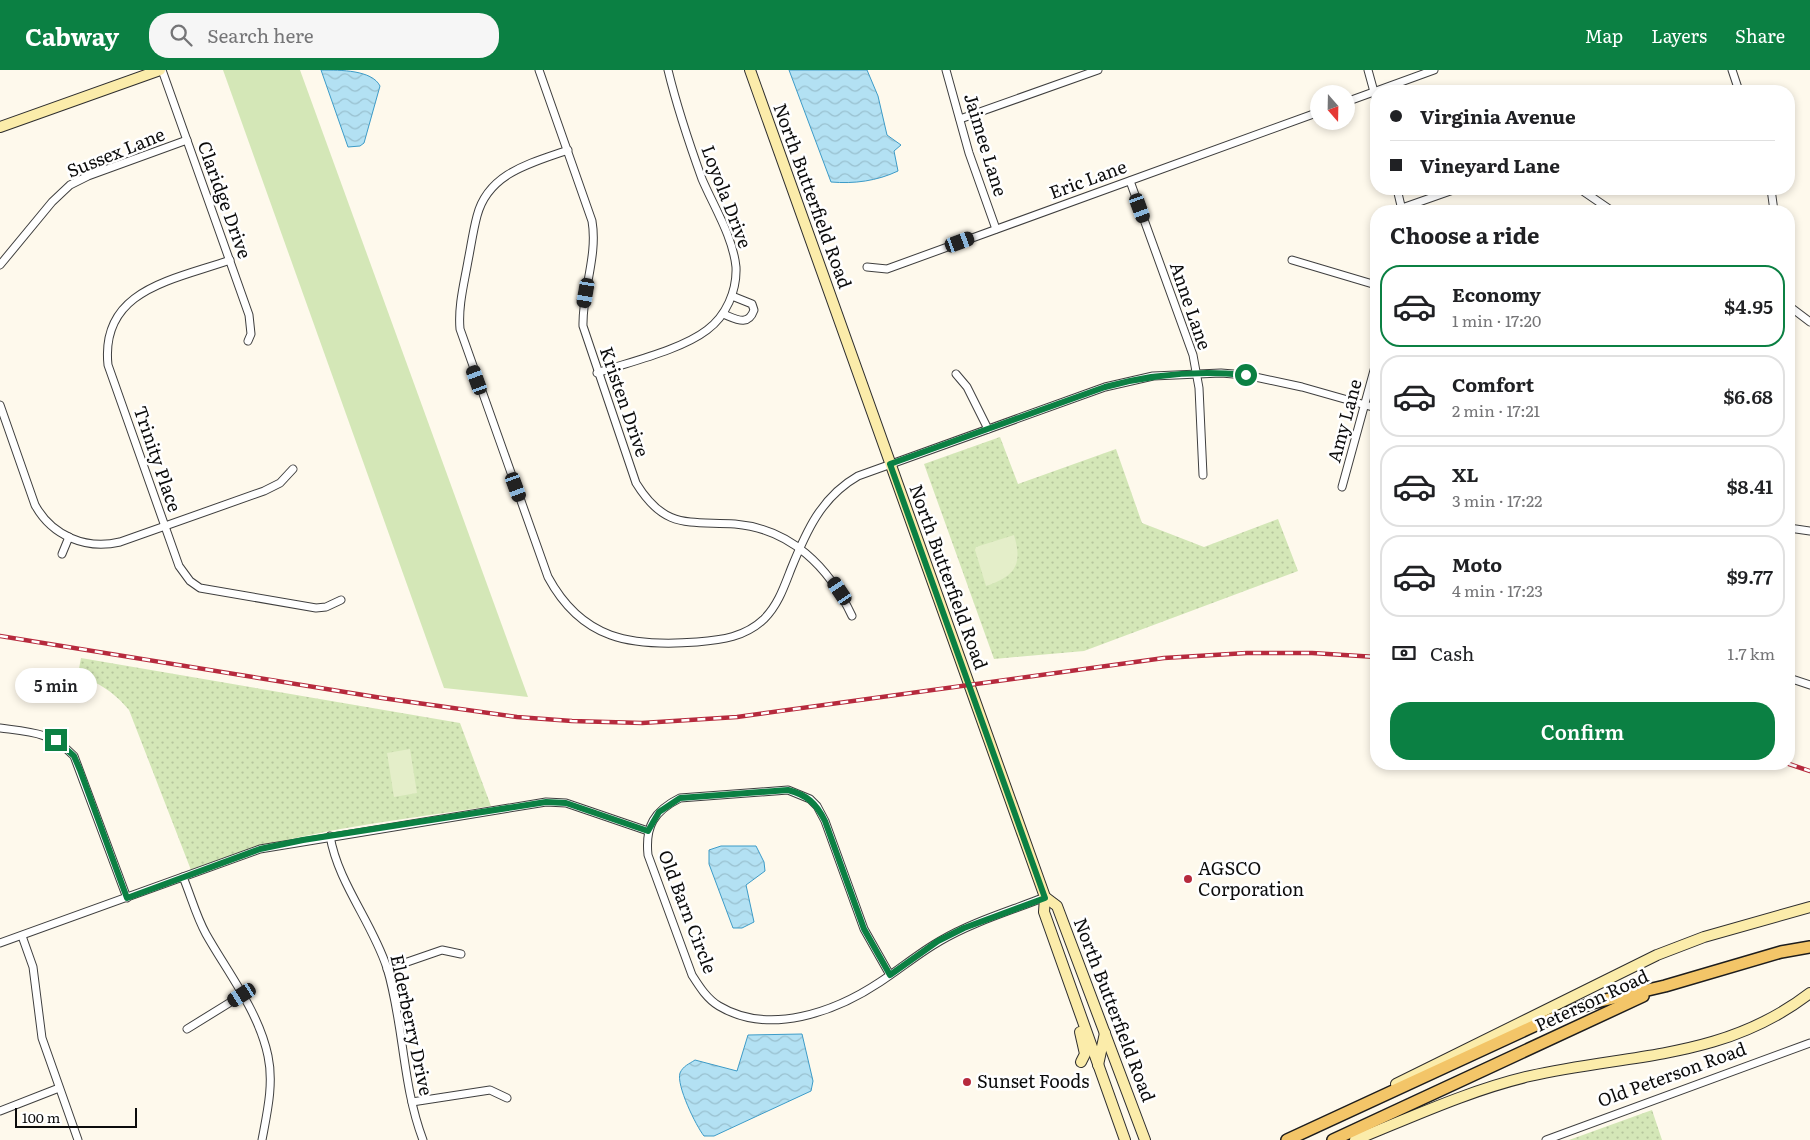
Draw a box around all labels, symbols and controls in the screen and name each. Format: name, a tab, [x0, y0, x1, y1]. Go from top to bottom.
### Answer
search box	[149, 13, 499, 58]
text: Cabway	[25, 18, 119, 53]
icon: search	[167, 21, 195, 49]
text: Search here	[207, 21, 314, 49]
text: Map	[1585, 22, 1623, 49]
text: Layers	[1651, 22, 1707, 49]
text: Share	[1735, 22, 1785, 49]
north arrow	[1310, 85, 1355, 130]
map controls	[1310, 85, 1355, 130]
street label: Jaimee Lane	[958, 90, 1015, 200]
street label: North Butterfield Road	[767, 99, 860, 292]
text: Virginia Avenue	[1420, 102, 1576, 130]
street label: Sussex Lane	[62, 120, 168, 184]
street label: Claridge Drive	[192, 137, 259, 262]
street label: Loyola Drive	[695, 141, 759, 252]
text: Vineyard Lane	[1420, 151, 1560, 179]
street label: Eric Lane	[1045, 152, 1130, 205]
car	[1127, 191, 1152, 225]
text: Choose a ride	[1390, 218, 1539, 251]
car	[943, 230, 976, 254]
street label: Anne Lane	[1164, 258, 1219, 353]
car	[576, 277, 595, 309]
text: Economy	[1452, 280, 1541, 308]
icon: car	[1392, 284, 1437, 329]
text: $4.95	[1724, 292, 1773, 320]
text: 1 min · 17:20	[1452, 308, 1541, 332]
street label: Kristen Drive	[594, 343, 657, 460]
car	[464, 363, 489, 397]
route start	[1235, 364, 1257, 386]
text: Comfort	[1452, 370, 1534, 398]
icon: car	[1392, 374, 1437, 419]
street label: Amy Lane	[1319, 376, 1368, 465]
text: $6.68	[1723, 382, 1773, 410]
text: 2 min · 17:21	[1452, 398, 1540, 422]
street label: Trinity Place	[128, 402, 189, 515]
text: XL	[1452, 460, 1479, 488]
icon: car	[1392, 464, 1437, 509]
car	[503, 470, 528, 504]
text: $8.41	[1727, 472, 1773, 500]
street label: North Butterfield Road	[903, 480, 996, 673]
text: 3 min · 17:22	[1452, 488, 1542, 512]
text: Moto	[1452, 550, 1502, 578]
icon: car	[1392, 554, 1437, 599]
text: $9.77	[1726, 562, 1773, 590]
car	[825, 574, 854, 608]
text: 4 min · 17:23	[1452, 578, 1543, 602]
icon: cash	[1390, 639, 1418, 667]
text: Cash	[1430, 639, 1474, 667]
text: 1.7 km	[1728, 641, 1775, 665]
callout: 5 min	[15, 668, 97, 702]
text: 5 min	[34, 673, 78, 697]
button: Confirm	[1390, 702, 1775, 760]
route end	[45, 729, 67, 751]
street label: Old Barn Circle	[652, 846, 724, 977]
place label: AGSCO Corporation	[1198, 854, 1304, 902]
marker: AGSCO Corporation	[1182, 873, 1194, 885]
street label: North Butterfield Road	[1068, 913, 1163, 1106]
street label: Elderberry Drive	[384, 952, 441, 1098]
street label: Peterson Road	[1530, 962, 1653, 1038]
car	[225, 981, 258, 1009]
street label: Old Peterson Road	[1593, 1034, 1750, 1113]
place label: Sunset Foods	[977, 1067, 1089, 1094]
marker: Sunset Foods	[961, 1076, 973, 1088]
scale bar	[15, 1105, 138, 1128]
text: 100 m	[22, 1107, 60, 1127]

